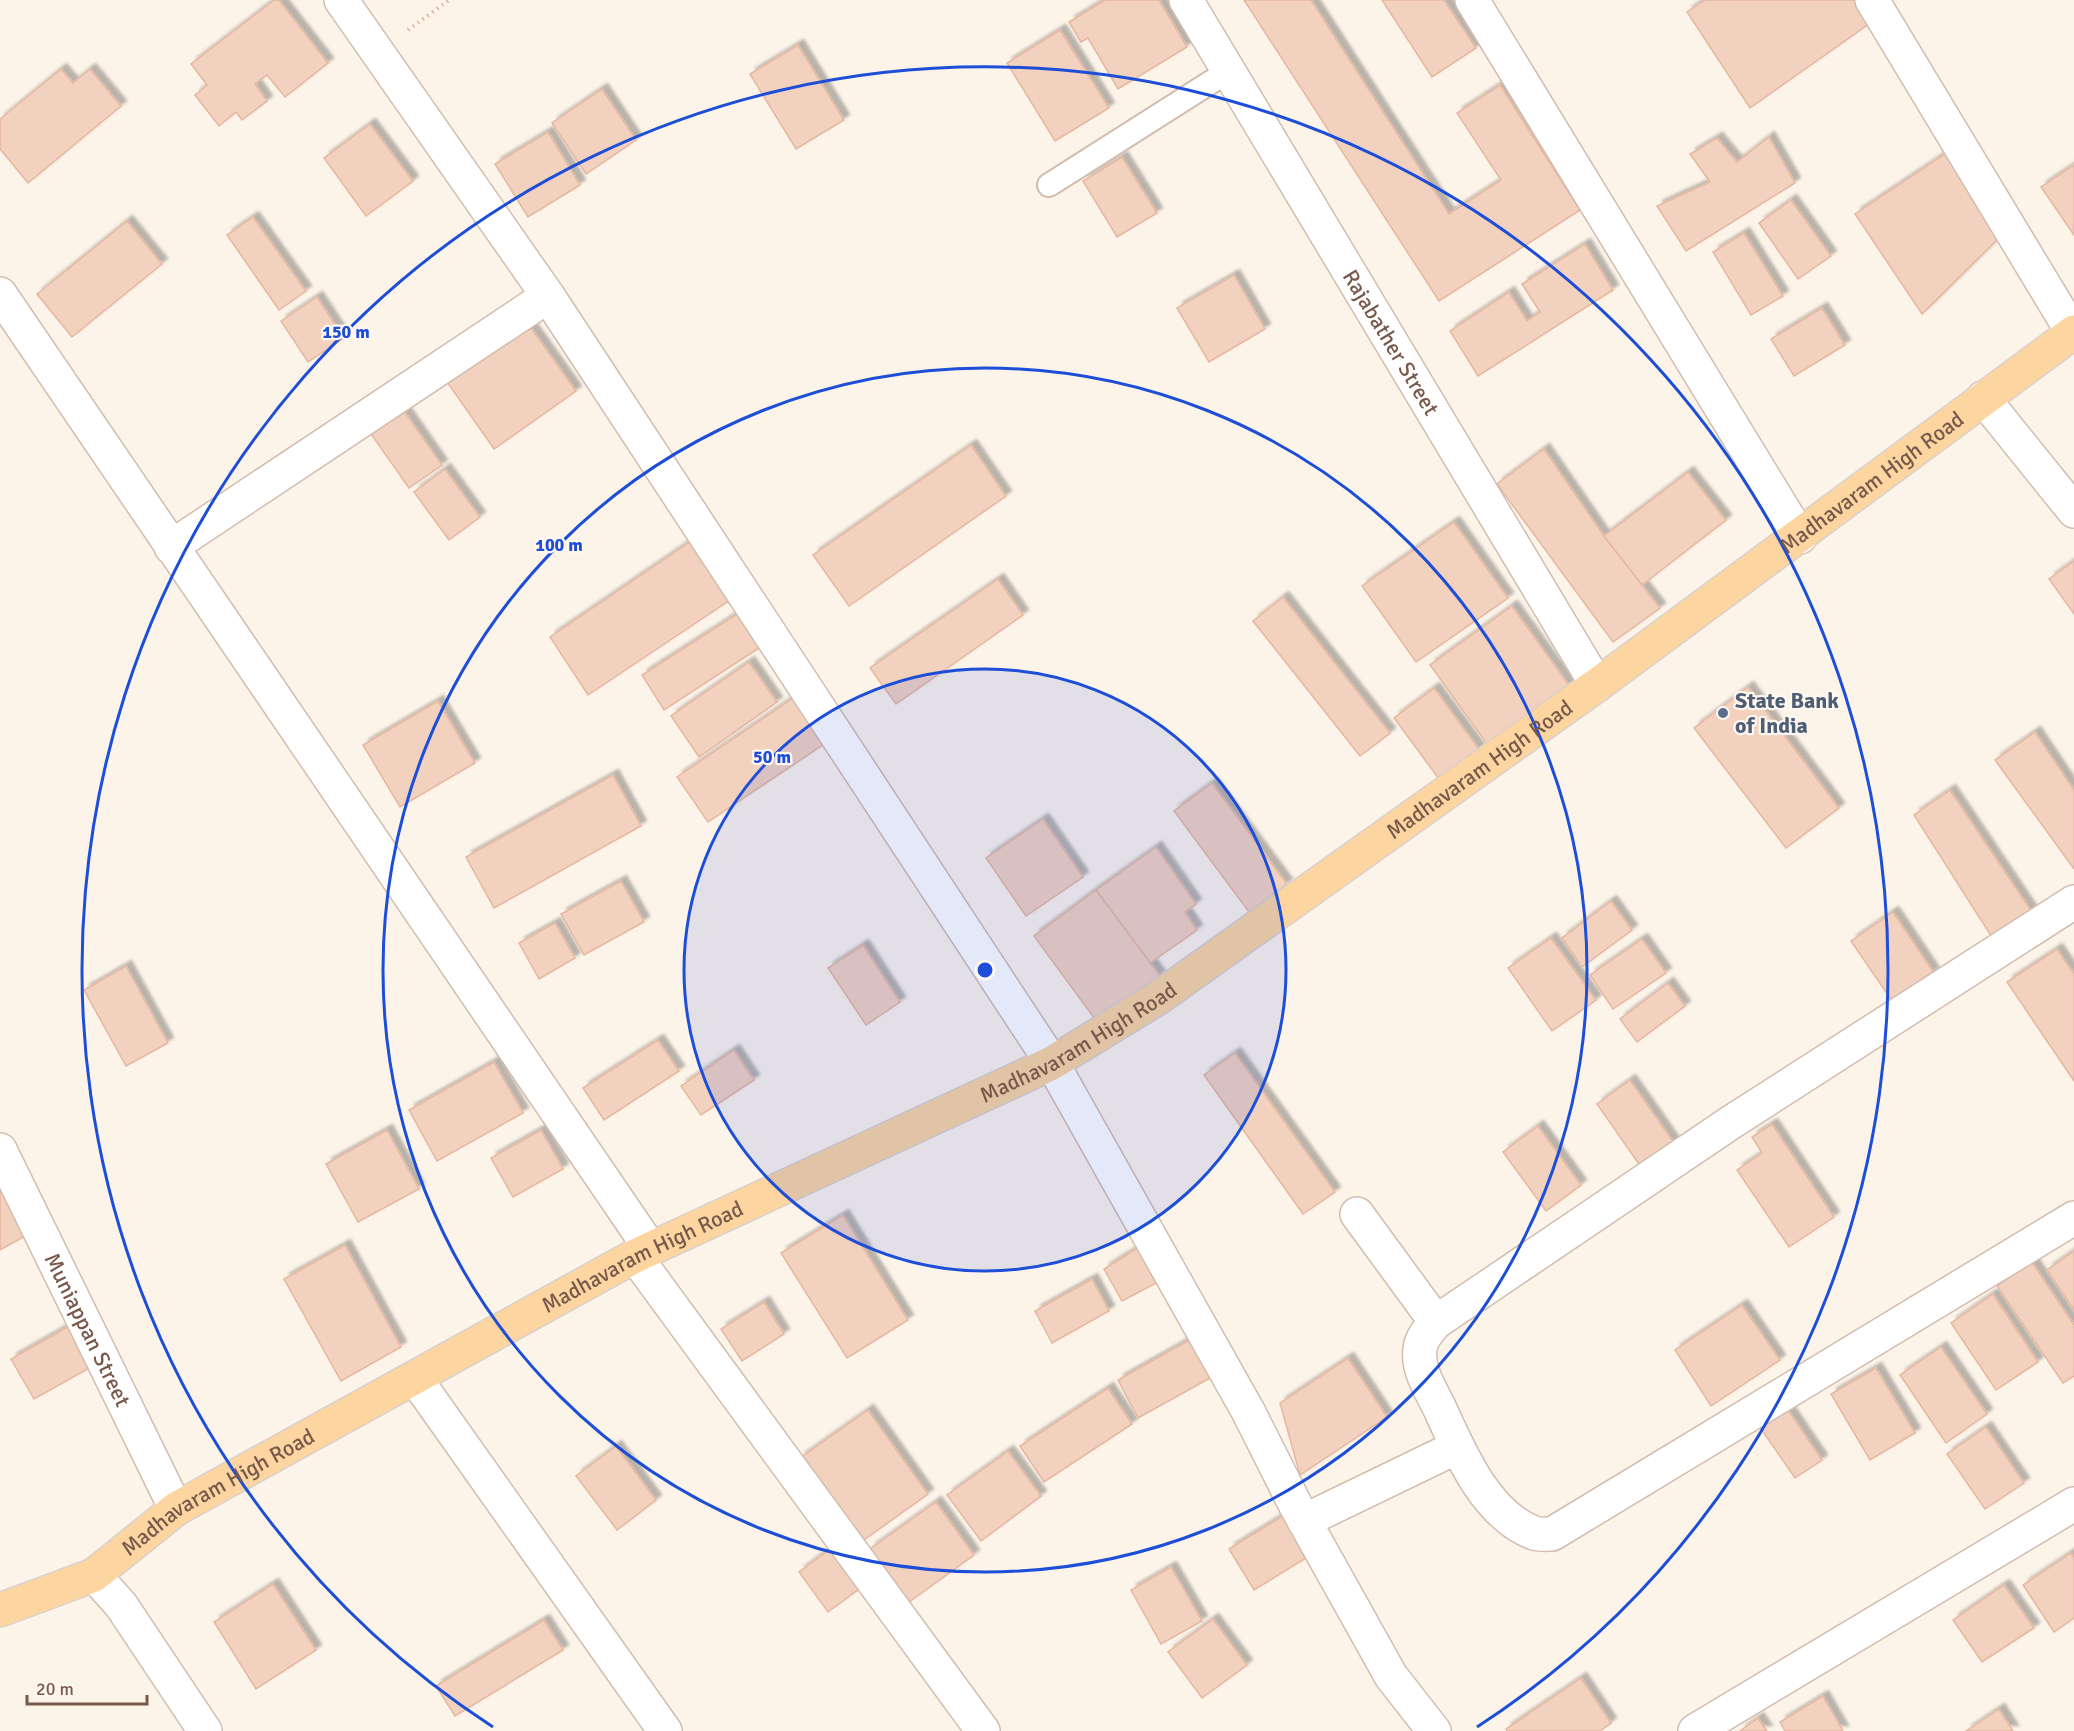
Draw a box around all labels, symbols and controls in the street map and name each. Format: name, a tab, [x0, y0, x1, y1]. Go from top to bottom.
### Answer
street label: Rajabather Street	[1337, 264, 1445, 420]
text: 150 m	[322, 321, 370, 343]
street label: Madhavaram High Road	[1774, 405, 1969, 559]
text: 100 m	[535, 534, 583, 556]
place label: State Bank of India	[1735, 687, 1839, 739]
street label: Madhavaram High Road	[1381, 693, 1578, 845]
marker: State Bank of India	[1716, 706, 1730, 720]
text: 50 m	[753, 746, 791, 768]
centre of rings	[975, 960, 995, 980]
street label: Madhavaram High Road	[975, 976, 1182, 1108]
street label: Madhavaram High Road	[537, 1194, 747, 1318]
street label: Muniappan Street	[39, 1248, 137, 1411]
street label: Madhavaram High Road	[116, 1422, 319, 1561]
scale bar	[27, 1668, 147, 1706]
text: 20 m	[36, 1678, 74, 1700]

